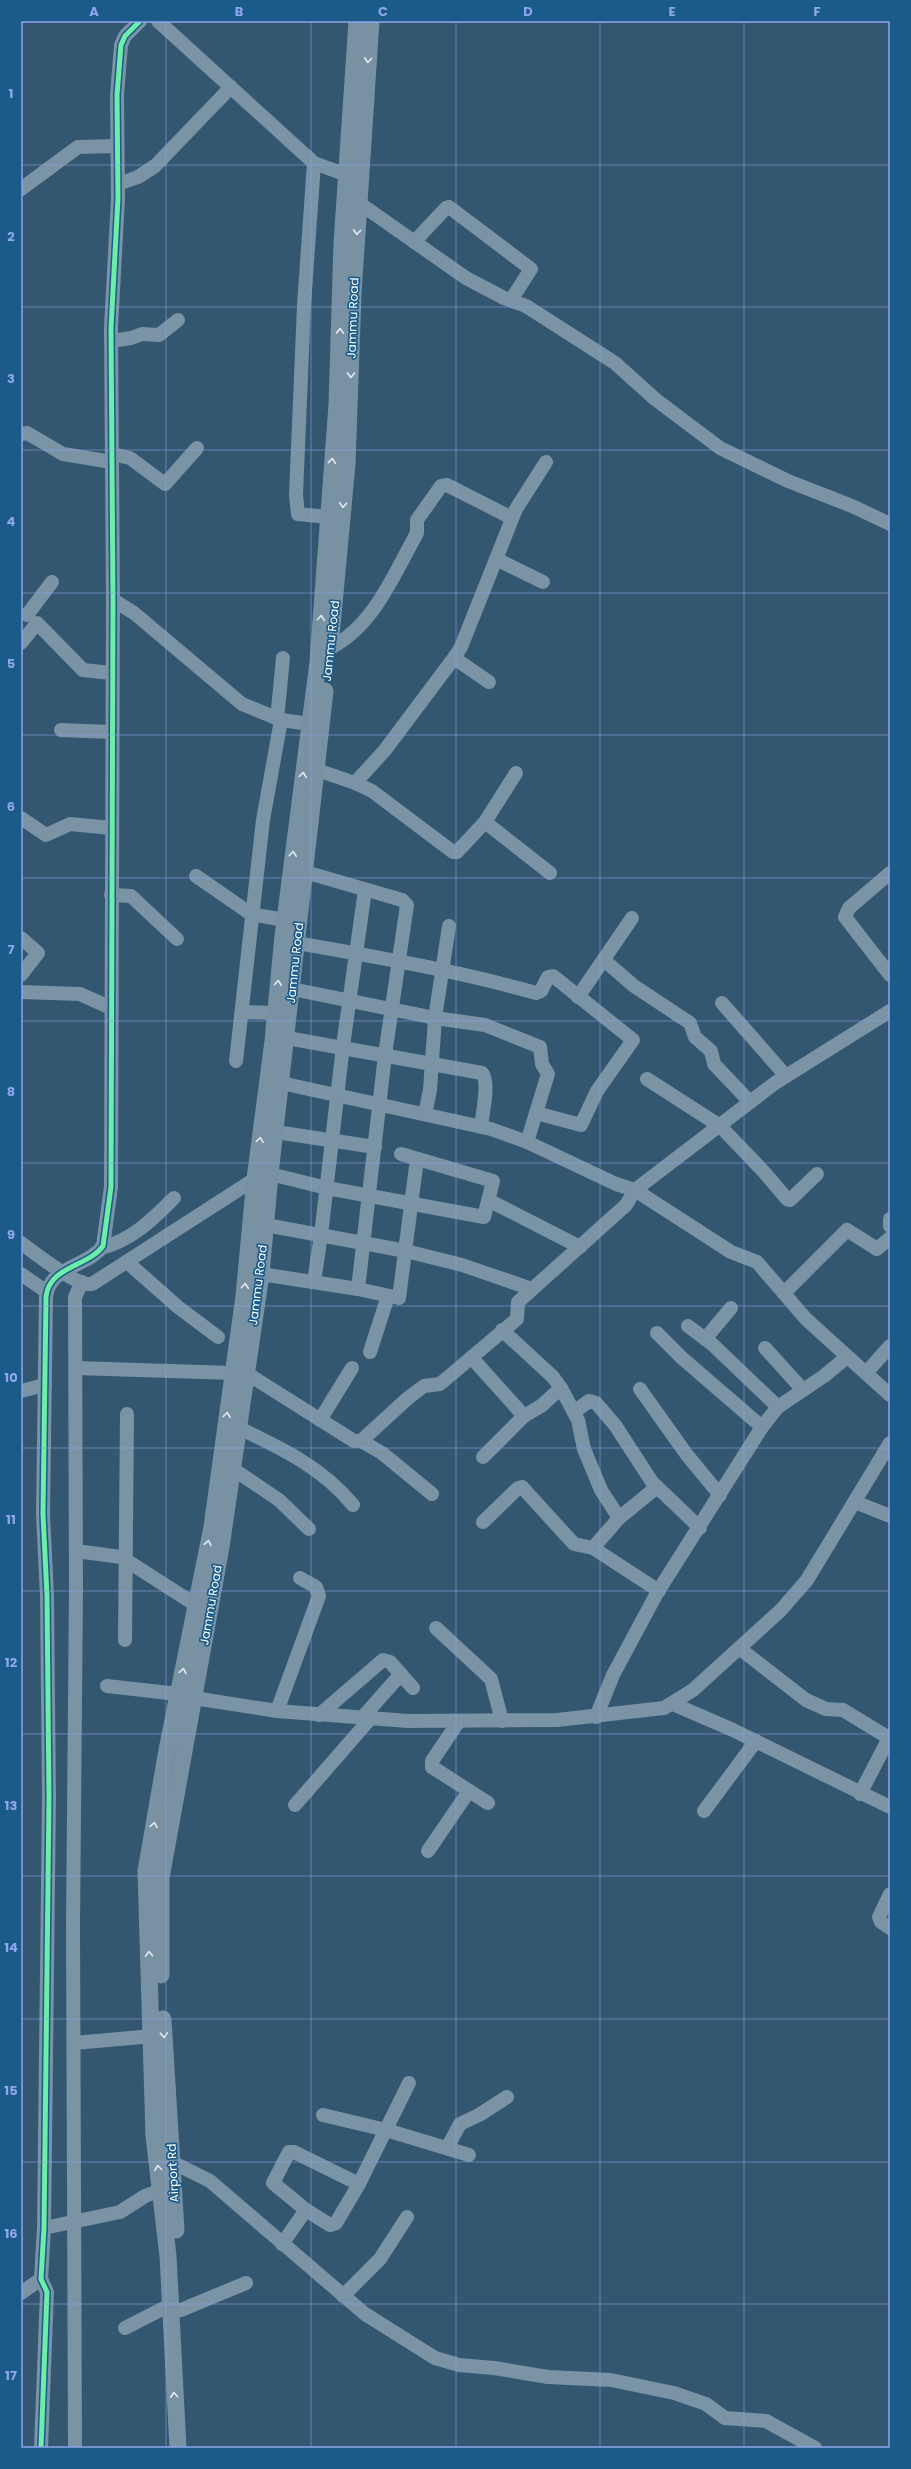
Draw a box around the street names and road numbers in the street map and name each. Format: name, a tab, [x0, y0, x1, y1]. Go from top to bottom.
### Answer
street label: Jammu Road	[343, 277, 362, 359]
street label: Jammu Road	[318, 600, 343, 682]
street label: Jammu Road	[282, 922, 307, 1004]
street label: Jammu Road	[244, 1244, 271, 1326]
street label: Jammu Road	[195, 1563, 226, 1646]
street label: Airport Rd	[162, 2143, 183, 2203]

